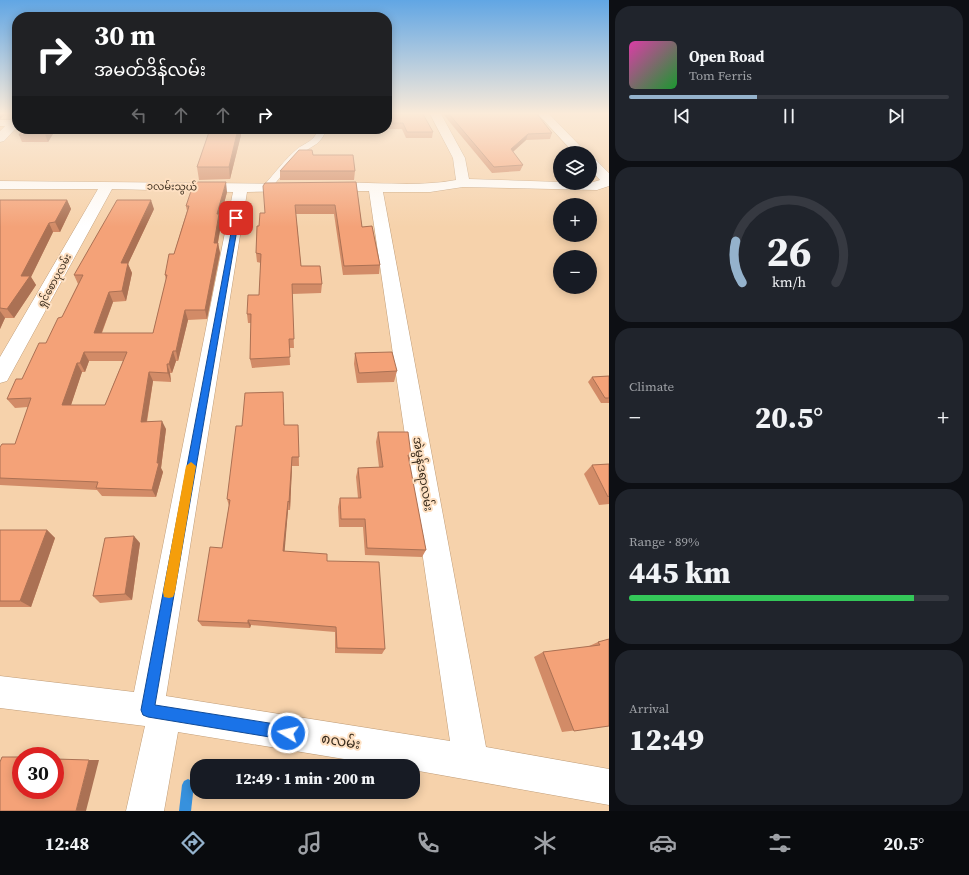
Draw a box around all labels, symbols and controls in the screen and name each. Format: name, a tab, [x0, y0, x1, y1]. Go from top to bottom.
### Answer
text: 30 m	[94, 16, 156, 54]
icon: right	[28, 28, 80, 80]
text: Open Road	[689, 46, 764, 67]
text: အမတ်ဒိန်လမ်း	[94, 57, 206, 82]
text: Tom Ferris	[689, 67, 752, 84]
icon: left	[128, 104, 150, 126]
icon: ahead	[170, 104, 192, 126]
icon: ahead	[212, 104, 234, 126]
icon: right	[254, 104, 276, 126]
icon: previous	[671, 105, 693, 127]
icon: pause	[778, 105, 800, 127]
icon: next	[885, 105, 907, 127]
map controls	[553, 146, 597, 294]
button: layers	[553, 146, 597, 190]
street label: ၁လမ်းသွယ်	[147, 179, 197, 195]
button: +	[553, 198, 597, 242]
pin	[219, 201, 253, 235]
icon: arrive	[225, 207, 247, 229]
text: 26	[766, 222, 812, 279]
button: −	[553, 250, 597, 294]
street label: ရှင်စောပုလမ်း	[34, 251, 76, 310]
text: km/h	[772, 271, 806, 291]
text: Climate	[629, 378, 674, 395]
text: 20.5°	[755, 397, 823, 438]
text: −	[629, 402, 641, 432]
text: +	[937, 402, 949, 432]
street label: အဲမွန်ဒရာလမ်း	[407, 436, 438, 513]
text: Range · 89%	[629, 533, 700, 550]
text: 445 km	[629, 552, 730, 593]
text: Arrival	[629, 700, 669, 717]
position arrow	[267, 712, 309, 754]
text: 12:49	[629, 719, 704, 760]
street label: ၈လမ်း	[320, 728, 362, 754]
speed limit sign: 30	[12, 747, 64, 799]
text: 12:49 · 1 min · 200 m	[235, 768, 375, 789]
icon: directions	[179, 829, 207, 857]
icon: music	[296, 829, 324, 857]
icon: phone	[414, 829, 442, 857]
icon: climate	[531, 829, 559, 857]
icon: car	[649, 829, 677, 857]
icon: filters	[766, 829, 794, 857]
text: 12:48	[45, 831, 89, 856]
text: 20.5°	[884, 831, 924, 856]

